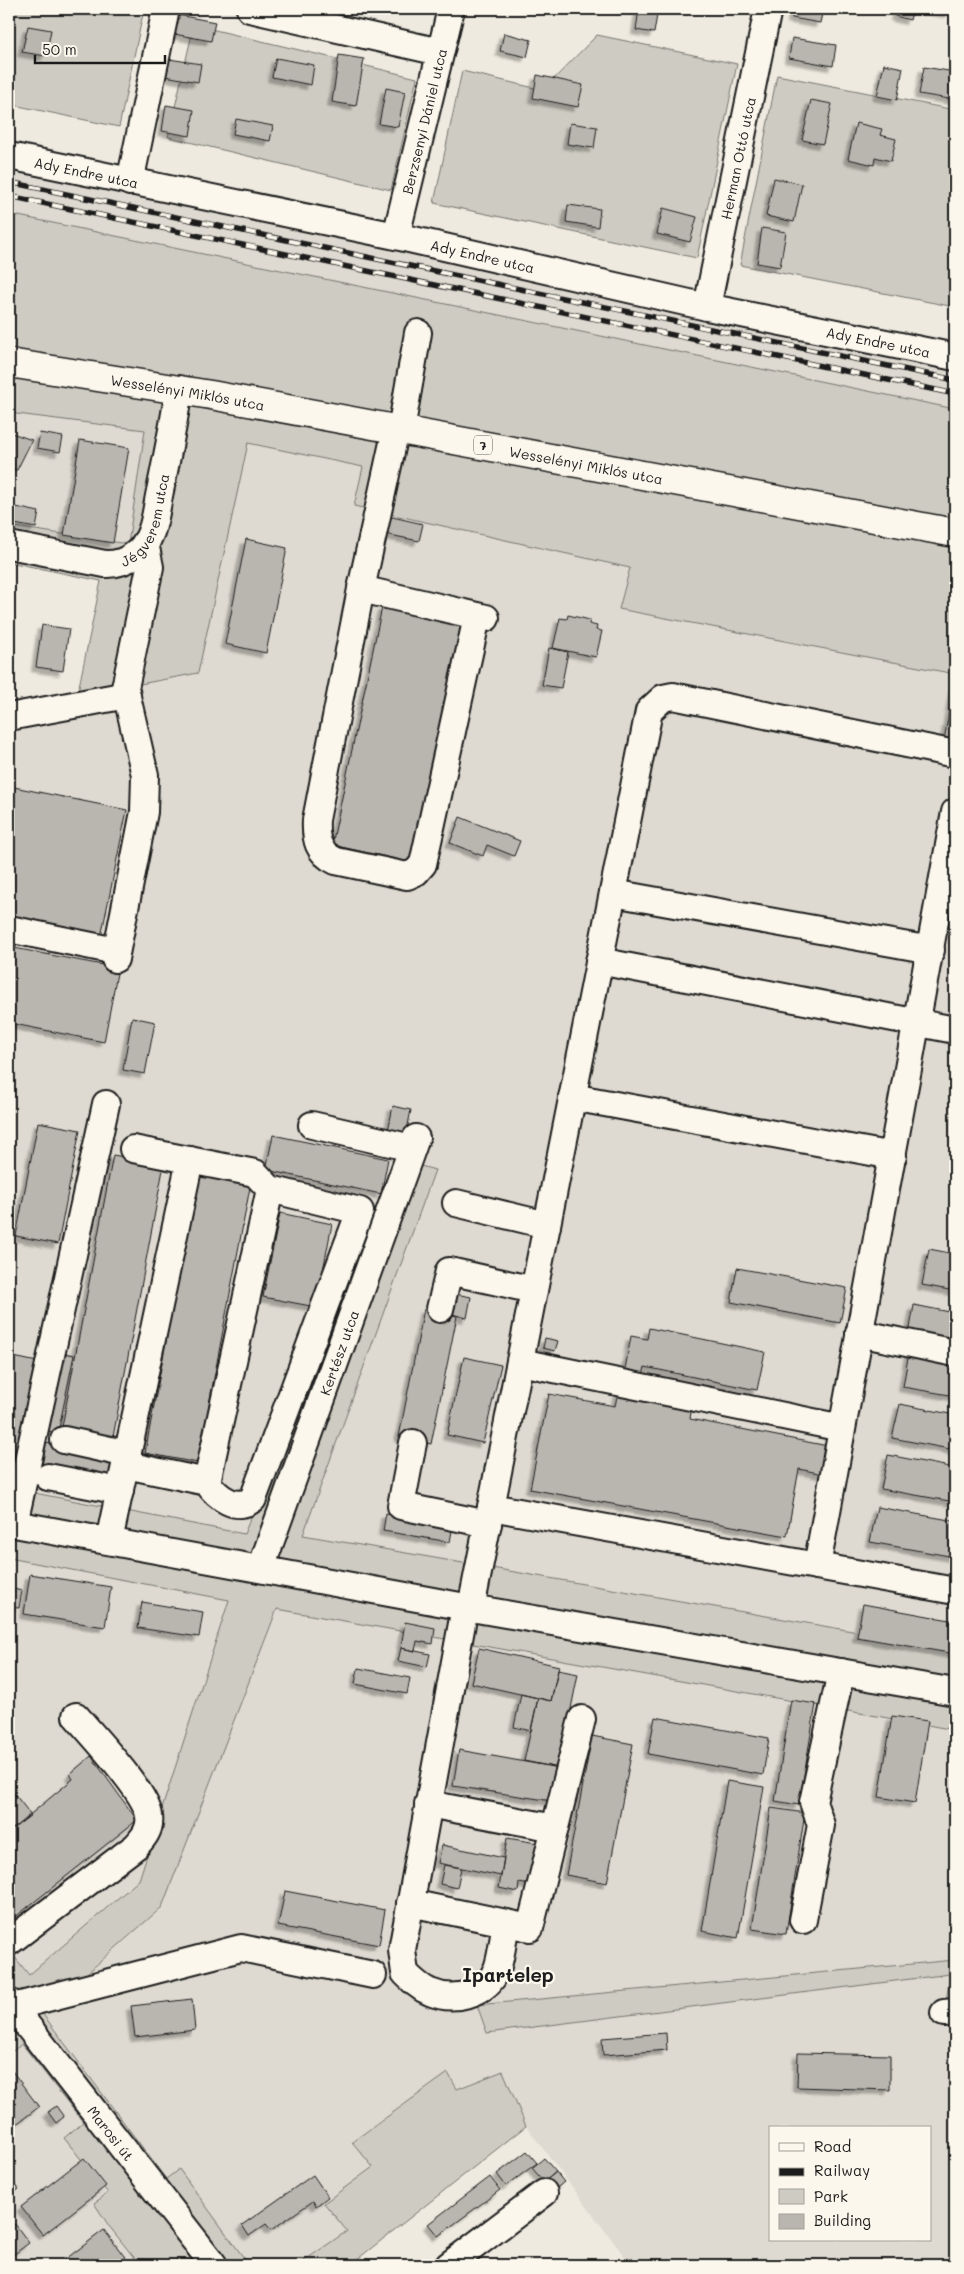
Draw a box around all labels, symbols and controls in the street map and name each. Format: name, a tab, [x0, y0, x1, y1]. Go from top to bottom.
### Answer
scale bar	[35, 32, 165, 64]
text: 50 m	[42, 39, 77, 59]
street label: Berzsenyi Dániel utca	[397, 46, 451, 196]
street label: Herman Ottó utca	[716, 95, 759, 221]
street label: Ady Endre utca	[33, 152, 140, 192]
street label: Ady Endre utca	[429, 235, 536, 277]
street label: Ady Endre utca	[824, 322, 932, 361]
street label: Wesselényi Miklós utca	[109, 370, 266, 414]
road number: 7	[474, 436, 492, 454]
street label: Wesselényi Miklós utca	[508, 441, 665, 488]
street label: Jégverem utca	[118, 472, 173, 571]
street label: Kertész utca	[315, 1307, 363, 1398]
district label: Ipartelep	[462, 1962, 554, 1987]
street label: Marosi út	[84, 2102, 138, 2164]
legend	[769, 2126, 932, 2242]
text: Road	[814, 2136, 851, 2156]
text: Railway	[814, 2160, 870, 2180]
text: Park	[814, 2186, 848, 2206]
text: Building	[814, 2210, 871, 2230]

